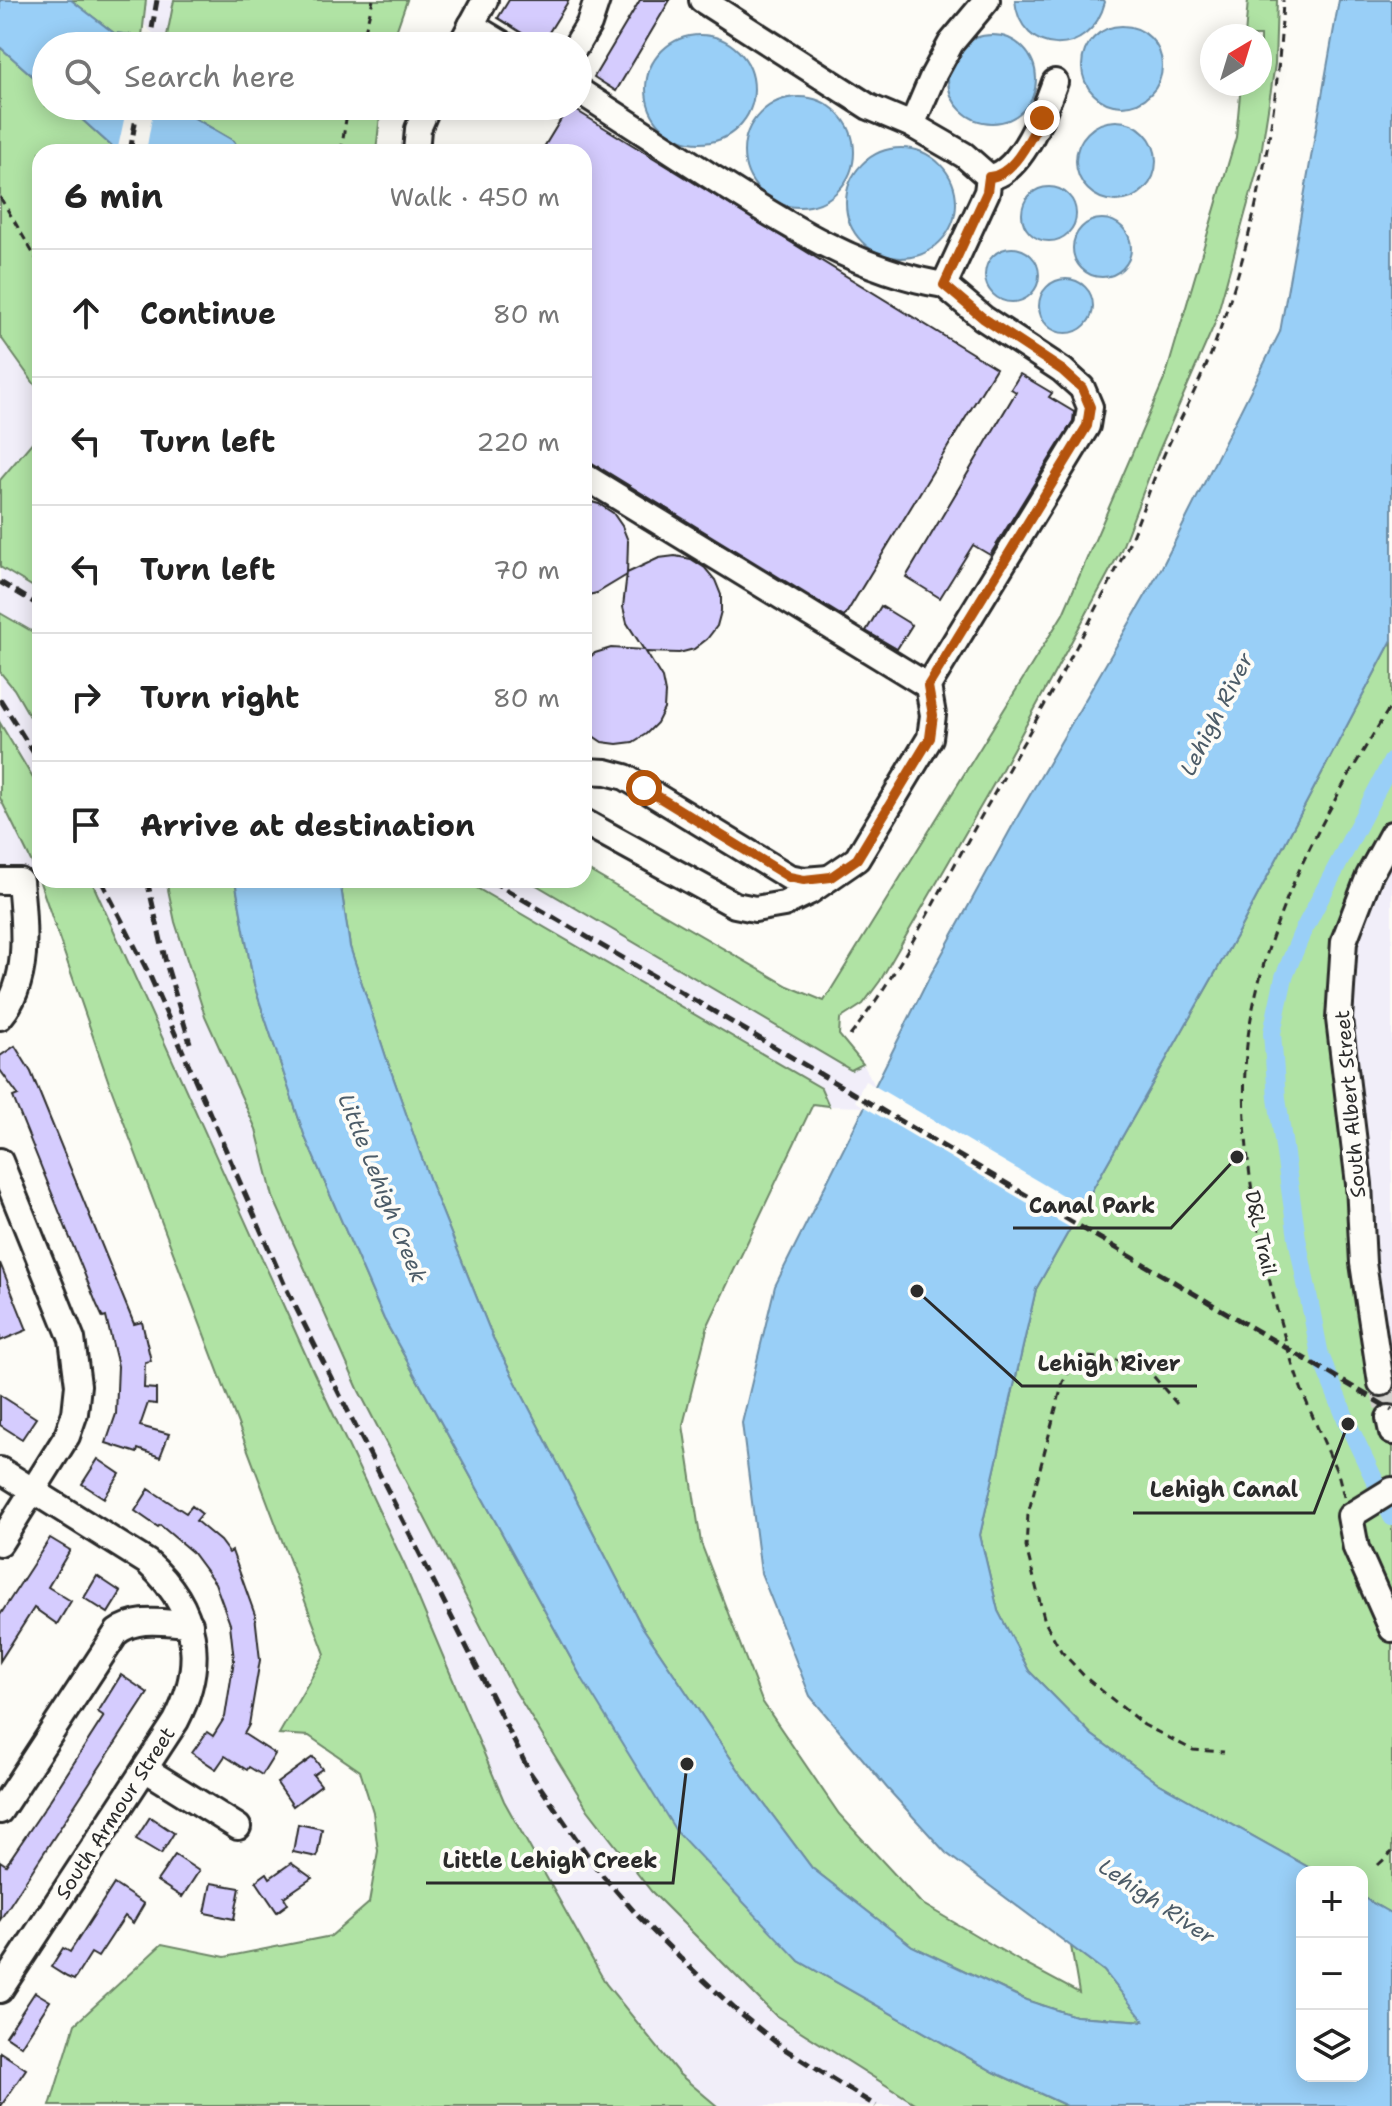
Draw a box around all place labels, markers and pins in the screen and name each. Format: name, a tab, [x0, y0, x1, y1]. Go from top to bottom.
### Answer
callout: Canal Park	[1013, 1182, 1171, 1228]
callout: Lehigh River	[1022, 1340, 1197, 1386]
callout: Lehigh Canal	[1133, 1467, 1314, 1513]
callout: Little Lehigh Creek	[426, 1837, 673, 1883]

